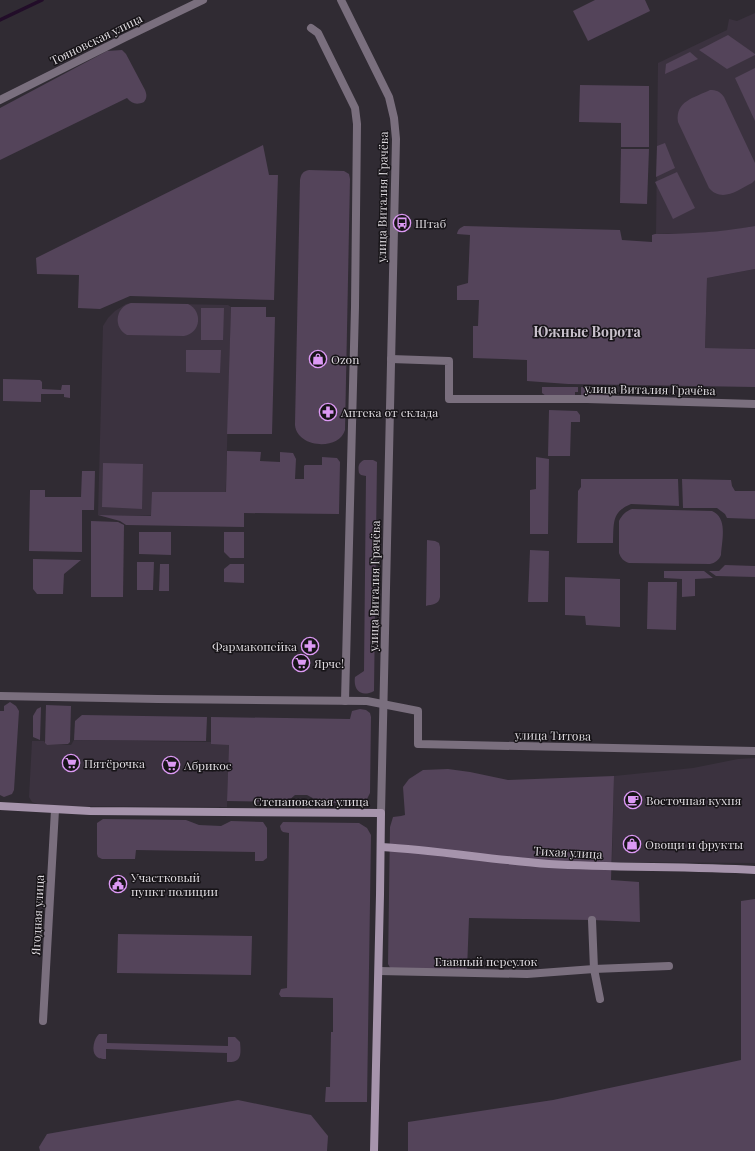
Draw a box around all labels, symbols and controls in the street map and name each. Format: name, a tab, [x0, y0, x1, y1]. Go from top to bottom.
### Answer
street label: Тояновская улица	[47, 10, 145, 68]
street label: улица Виталия Грачёва	[373, 131, 391, 264]
bus stop icon: Штаб	[392, 213, 412, 233]
place label: Штаб	[415, 215, 447, 231]
district label: Южные Ворота	[533, 322, 641, 341]
shop icon: Ozon	[308, 349, 328, 369]
place label: Ozon	[331, 351, 359, 367]
street label: улица Виталия Грачёва	[583, 380, 716, 398]
pharmacy icon: Аптека от склада	[318, 402, 338, 422]
place label: Аптека от склада	[340, 404, 438, 420]
street label: улица Виталия Грачёва	[365, 520, 383, 653]
pharmacy icon: Фармакопейка	[300, 636, 320, 656]
place label: Фармакопейка	[212, 638, 297, 654]
supermarket icon: Ярче!	[291, 653, 311, 673]
place label: Ярче!	[313, 655, 344, 671]
street label: улица Титова	[514, 726, 591, 744]
supermarket icon: Пятёрочка	[61, 753, 81, 773]
place label: Пятёрочка	[84, 755, 145, 771]
supermarket icon: Абрикос	[161, 755, 181, 775]
place label: Абрикос	[183, 757, 232, 773]
cafe icon: Восточная кухня	[623, 790, 643, 810]
place label: Восточная кухня	[646, 792, 742, 808]
street label: Степановская улица	[253, 793, 369, 809]
shop icon: Овощи и фрукты	[622, 834, 642, 854]
place label: Овощи и фрукты	[645, 836, 743, 852]
street label: Тихая улица	[533, 842, 603, 862]
place label: Участковый пункт полиции	[130, 869, 218, 899]
street label: Ягодная улица	[27, 874, 47, 957]
public building icon: Участковый пункт полиции	[108, 874, 128, 894]
street label: Главный переулок	[435, 953, 537, 969]

